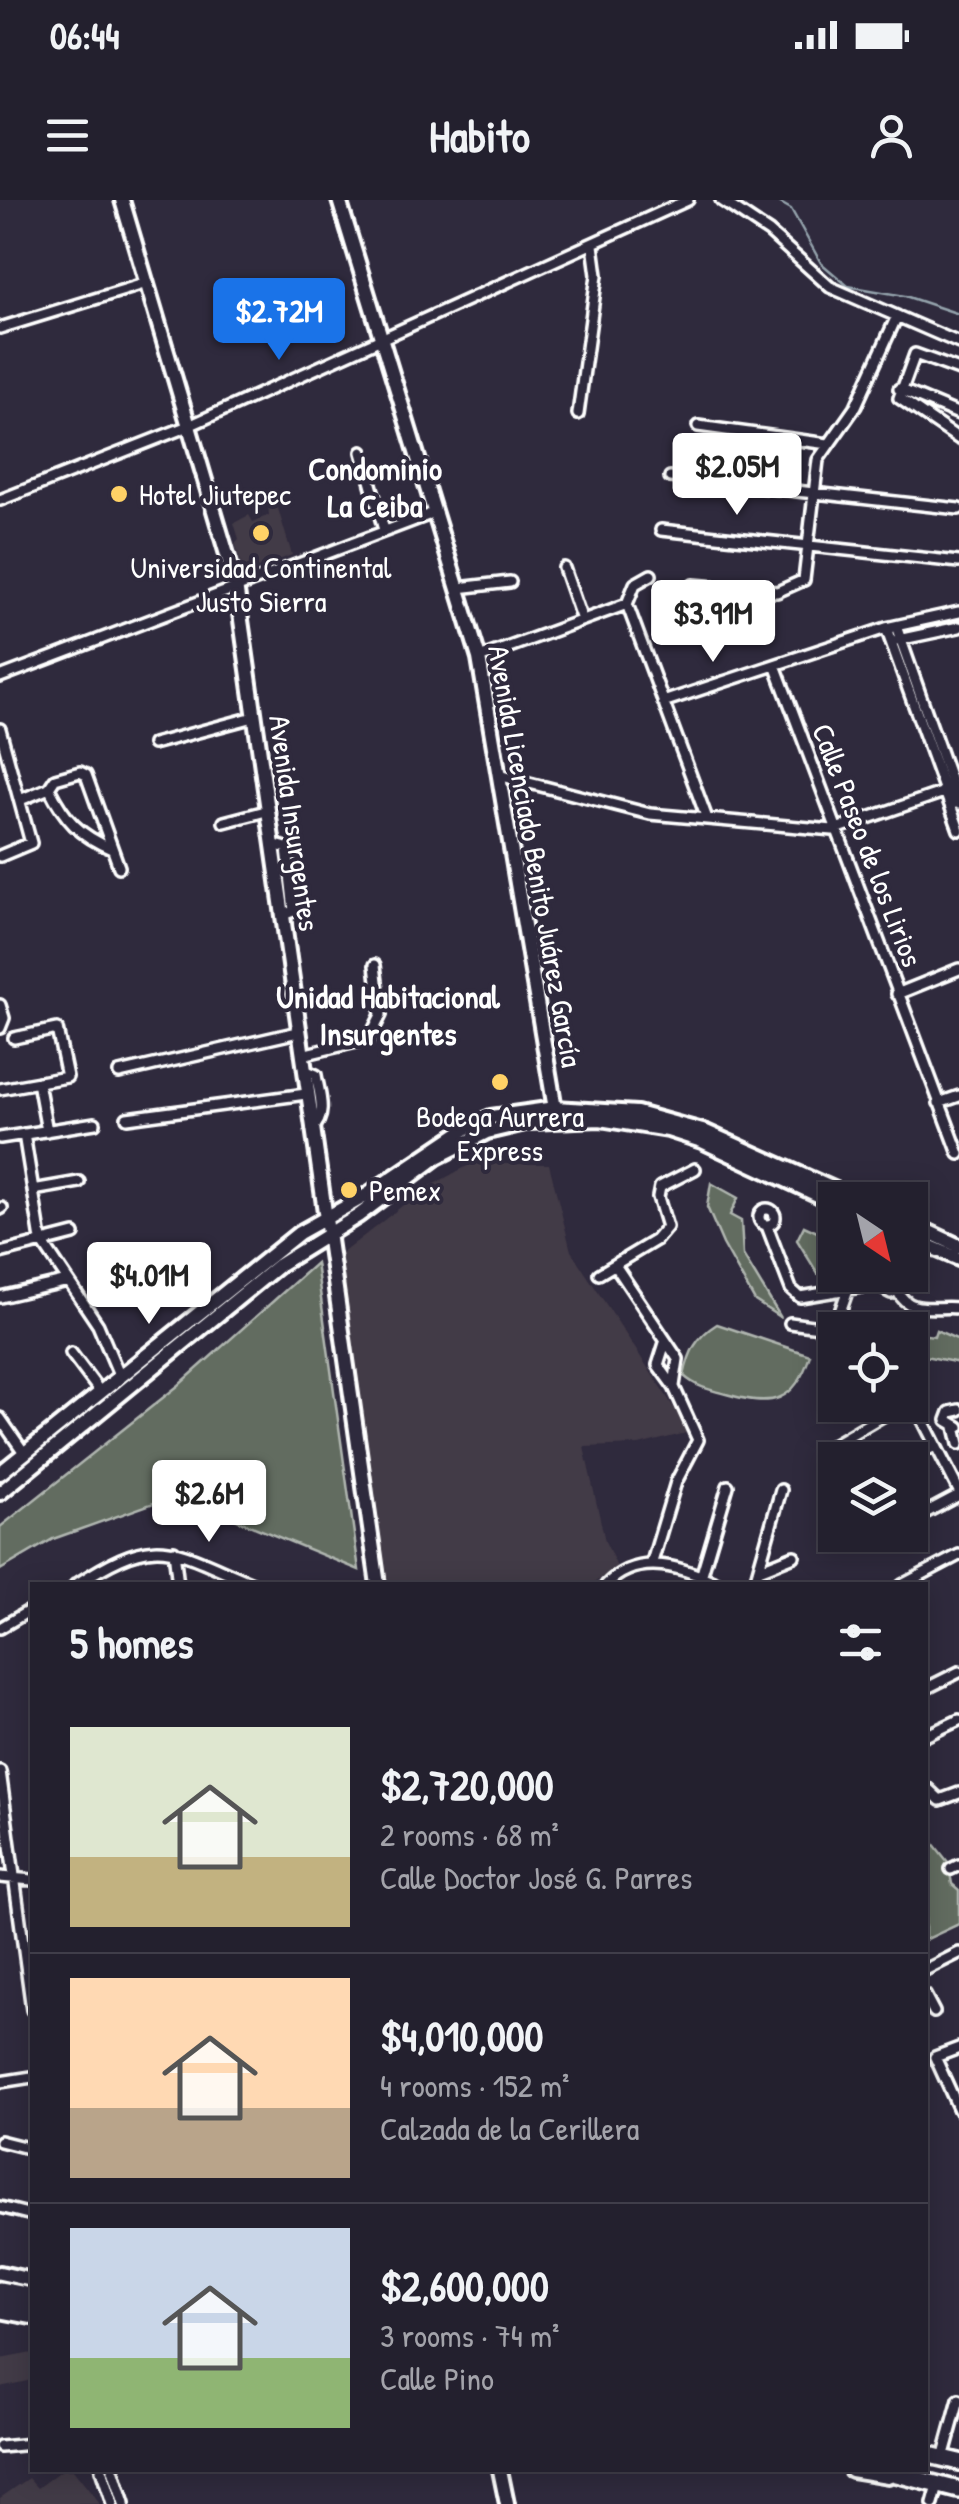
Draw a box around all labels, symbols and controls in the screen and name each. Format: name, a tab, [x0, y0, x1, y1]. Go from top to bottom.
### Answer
text: 06:44	[50, 9, 120, 61]
text: Habito	[429, 105, 530, 166]
icon: menu	[40, 108, 95, 163]
icon: person	[864, 108, 919, 163]
pin: $2.72M	[198, 278, 360, 363]
text: $2.72M	[235, 289, 323, 332]
pin: $2.05M	[656, 433, 818, 518]
text: $2.05M	[695, 444, 779, 487]
district label: Condominio La Ceiba	[308, 447, 442, 527]
place label: Hotel Jiutepec	[139, 474, 291, 514]
marker: Hotel Jiutepec	[108, 483, 130, 505]
marker: Universidad Continental Justo Sierra	[250, 522, 272, 544]
place label: Universidad Continental Justo Sierra	[131, 547, 391, 621]
pin: $3.91M	[632, 580, 794, 665]
text: $3.91M	[673, 591, 753, 634]
street label: Avenida Licenciado Benito Juárez García	[479, 642, 593, 1070]
street label: Avenida Insurgentes	[260, 712, 330, 934]
street label: Calle Paseo de los Lirios	[803, 718, 933, 972]
district label: Unidad Habitacional Insurgentes	[276, 975, 501, 1056]
marker: Bodega Aurrera Express	[489, 1071, 511, 1093]
place label: Bodega Aurrera Express	[416, 1096, 584, 1170]
place label: Pemex	[369, 1170, 441, 1210]
marker: Pemex	[338, 1179, 360, 1201]
north arrow	[818, 1182, 928, 1292]
map controls	[818, 1182, 928, 1552]
pin: $4.01M	[68, 1242, 230, 1327]
text: $4.01M	[109, 1253, 189, 1296]
button: locate	[818, 1312, 928, 1422]
button: layers	[818, 1442, 928, 1552]
pin: $2.6M	[139, 1460, 279, 1545]
text: $2.6M	[174, 1471, 244, 1514]
text: 5 homes	[70, 1614, 193, 1671]
icon: filters	[833, 1615, 888, 1670]
text: $2,720,000	[380, 1756, 554, 1813]
icon: home	[150, 1767, 270, 1887]
text: 2 rooms · 68 m²	[380, 1813, 559, 1856]
text: Calle Doctor José G. Parres	[380, 1856, 692, 1899]
text: $4,010,000	[380, 2007, 543, 2064]
icon: home	[150, 2018, 270, 2138]
text: 4 rooms · 152 m²	[380, 2064, 569, 2107]
text: Calzada de la Cerillera	[380, 2107, 639, 2150]
text: $2,600,000	[380, 2257, 549, 2314]
icon: home	[150, 2268, 270, 2388]
text: 3 rooms · 74 m²	[380, 2314, 559, 2357]
text: Calle Pino	[380, 2357, 494, 2400]

